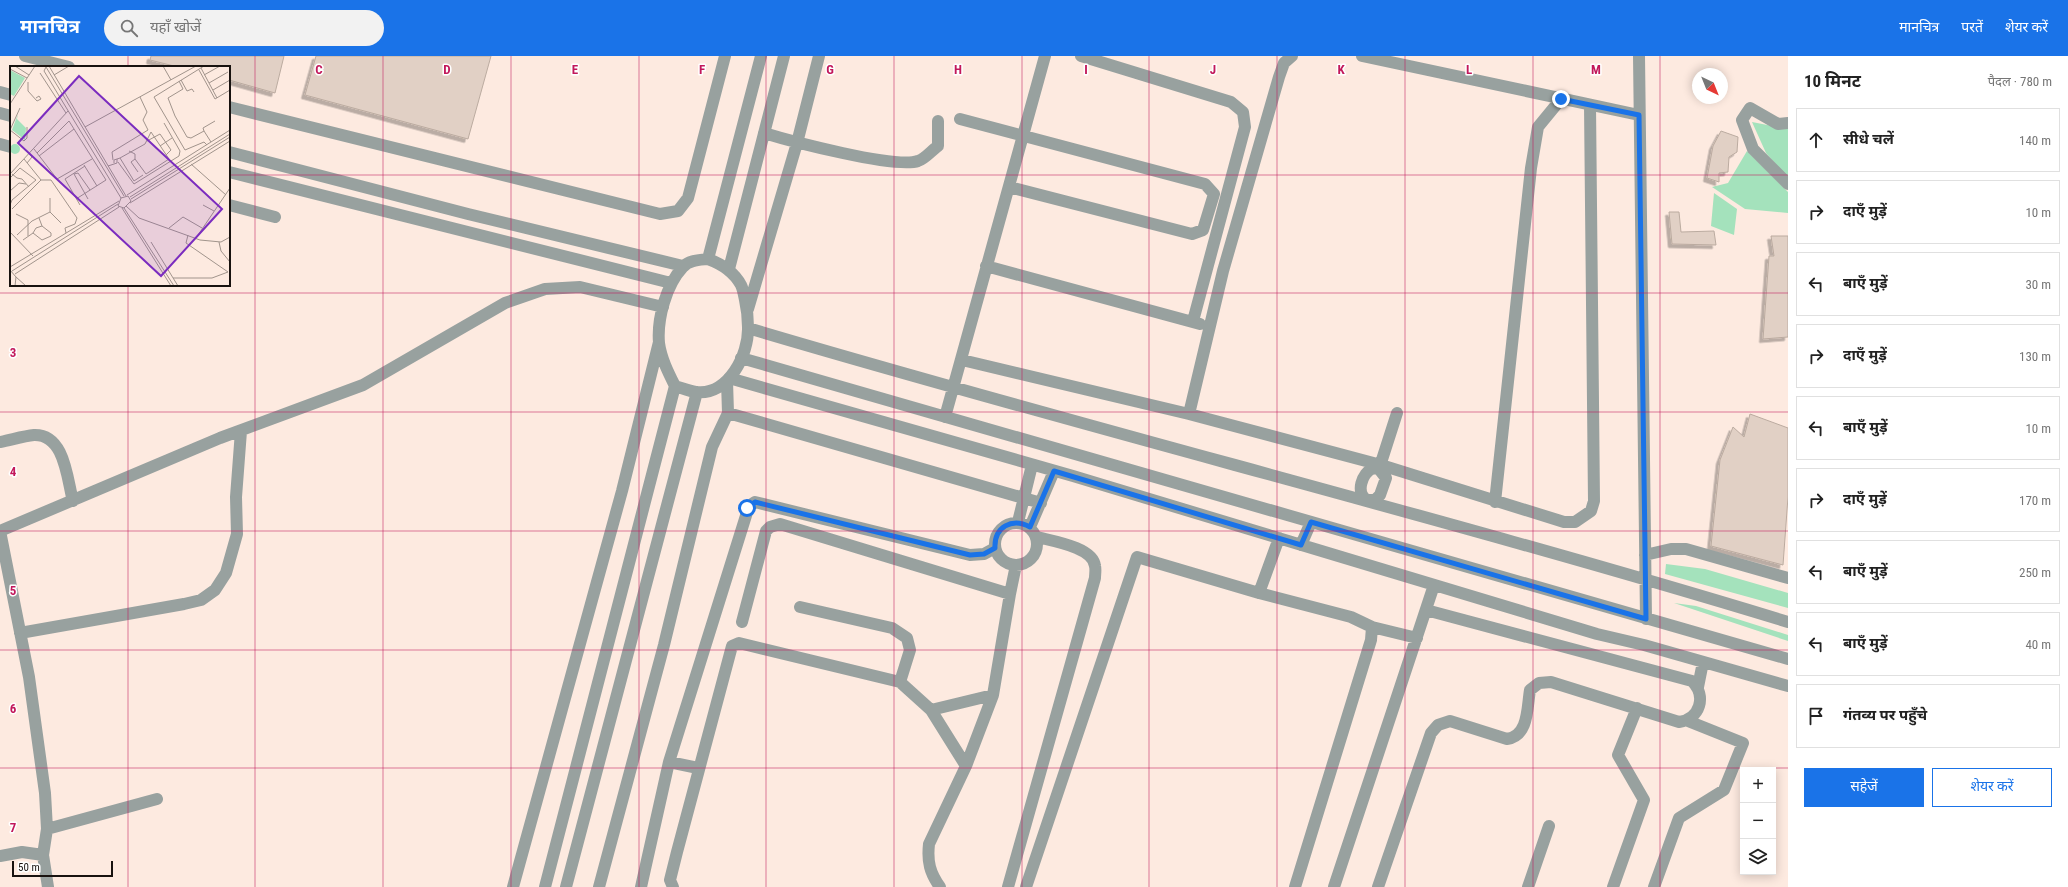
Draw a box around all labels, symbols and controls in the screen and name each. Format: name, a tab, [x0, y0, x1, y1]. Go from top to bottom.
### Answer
search box	[104, 10, 384, 46]
text: मानचित्र	[20, 15, 80, 38]
icon: search	[118, 17, 140, 39]
text: यहाँ खोजें	[150, 18, 201, 36]
text: मानचित्र	[1899, 19, 1939, 35]
text: परतें	[1961, 19, 1983, 35]
text: शेयर करें	[2005, 19, 2048, 35]
text: C	[315, 62, 323, 77]
text: D	[443, 62, 451, 77]
text: E	[572, 62, 579, 77]
text: F	[699, 62, 705, 77]
text: G	[826, 62, 834, 77]
text: H	[954, 62, 962, 77]
text: I	[1084, 62, 1088, 77]
text: J	[1210, 62, 1216, 77]
text: K	[1337, 62, 1345, 77]
text: L	[1466, 62, 1472, 77]
text: M	[1591, 62, 1601, 77]
inset map	[10, 66, 230, 286]
north arrow	[1692, 68, 1728, 104]
text: 10 मिनट	[1804, 71, 1861, 91]
text: पैदल · 780 m	[1988, 74, 2052, 89]
route end	[1552, 90, 1570, 108]
icon: ahead	[1805, 129, 1827, 151]
text: सीधे चलें	[1843, 130, 1894, 148]
text: 140 m	[2019, 133, 2051, 148]
icon: right	[1805, 201, 1827, 223]
text: दाएँ मुड़ें	[1843, 202, 1887, 220]
text: 10 m	[2025, 205, 2051, 220]
icon: left	[1805, 273, 1827, 295]
text: बाएँ मुड़ें	[1843, 274, 1888, 292]
text: 30 m	[2025, 277, 2051, 292]
text: 3	[10, 345, 16, 360]
icon: right	[1805, 345, 1827, 367]
text: दाएँ मुड़ें	[1843, 346, 1887, 364]
text: 130 m	[2019, 349, 2051, 364]
icon: left	[1805, 417, 1827, 439]
text: बाएँ मुड़ें	[1843, 418, 1888, 436]
text: 10 m	[2025, 421, 2051, 436]
text: 4	[10, 464, 17, 479]
icon: right	[1805, 489, 1827, 511]
text: दाएँ मुड़ें	[1843, 490, 1887, 508]
text: 170 m	[2019, 493, 2051, 508]
route start	[738, 499, 756, 517]
icon: left	[1805, 561, 1827, 583]
text: बाएँ मुड़ें	[1843, 562, 1888, 580]
text: 250 m	[2019, 565, 2051, 580]
text: 5	[10, 583, 17, 598]
icon: left	[1805, 633, 1827, 655]
text: बाएँ मुड़ें	[1843, 634, 1888, 652]
text: 40 m	[2025, 637, 2051, 652]
text: 6	[10, 701, 17, 716]
icon: arrive	[1805, 705, 1827, 727]
text: गंतव्य पर पहुँचे	[1843, 706, 1927, 724]
map controls	[1740, 767, 1776, 875]
button: +	[1740, 767, 1776, 803]
button: सहेजें	[1804, 768, 1924, 807]
button: शेयर करें	[1932, 768, 2052, 807]
button: −	[1740, 803, 1776, 839]
text: 7	[10, 820, 17, 835]
button: layers	[1740, 839, 1776, 875]
scale bar	[12, 859, 113, 878]
text: 50 m	[18, 861, 40, 874]

